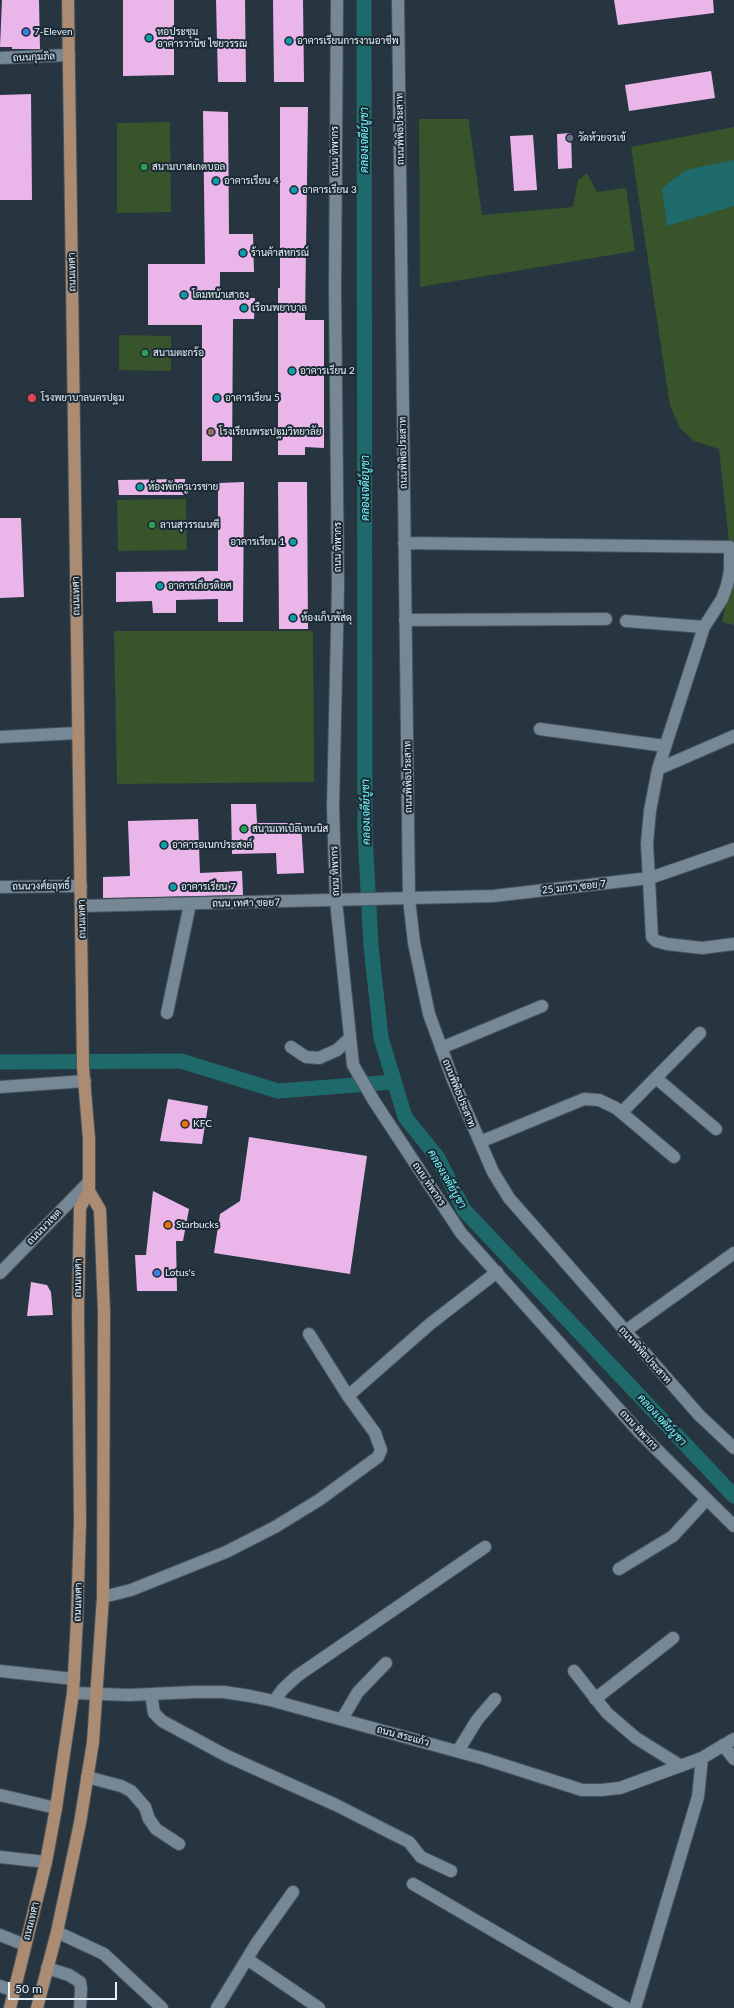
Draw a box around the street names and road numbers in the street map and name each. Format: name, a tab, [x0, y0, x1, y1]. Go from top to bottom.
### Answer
street label: ถนนกุมภิล	[13, 50, 55, 64]
street label: ถนนพิพิธประสาท	[393, 93, 407, 165]
street label: ถนน ทิพากร	[329, 126, 341, 176]
street label: ถนนเทศา	[66, 252, 78, 292]
street label: ถนนพิพิธประสาท	[396, 417, 410, 489]
street label: ถนน ทิพากร	[332, 522, 344, 572]
street label: ถนนเทศา	[70, 576, 82, 616]
street label: ถนนพิพิธประสาท	[401, 741, 415, 813]
street label: ถนน ทิพากร	[328, 846, 342, 896]
street label: 25 มกรา ซอย 7	[541, 878, 607, 896]
street label: ถนนวงศ์ยฤทธิ์	[12, 879, 70, 893]
street label: ถนน เทศา ซอย7	[212, 896, 280, 910]
street label: ถนนเทศา	[76, 899, 88, 939]
street label: ถนนพิพิธประสาท	[440, 1057, 478, 1129]
street label: ถนน ทิพากร	[410, 1160, 448, 1208]
street label: ถนนนวเขต	[24, 1207, 64, 1247]
street label: ถนนเทศา	[72, 1258, 84, 1298]
street label: ถนนพิพิธประสาท	[616, 1324, 674, 1386]
street label: ถนน ทิพากร	[617, 1408, 661, 1452]
street label: ถนนเทศา	[71, 1582, 85, 1622]
street label: ถนน สระแก้ว	[375, 1723, 431, 1749]
street label: ถนนเทศา	[20, 1901, 42, 1941]

